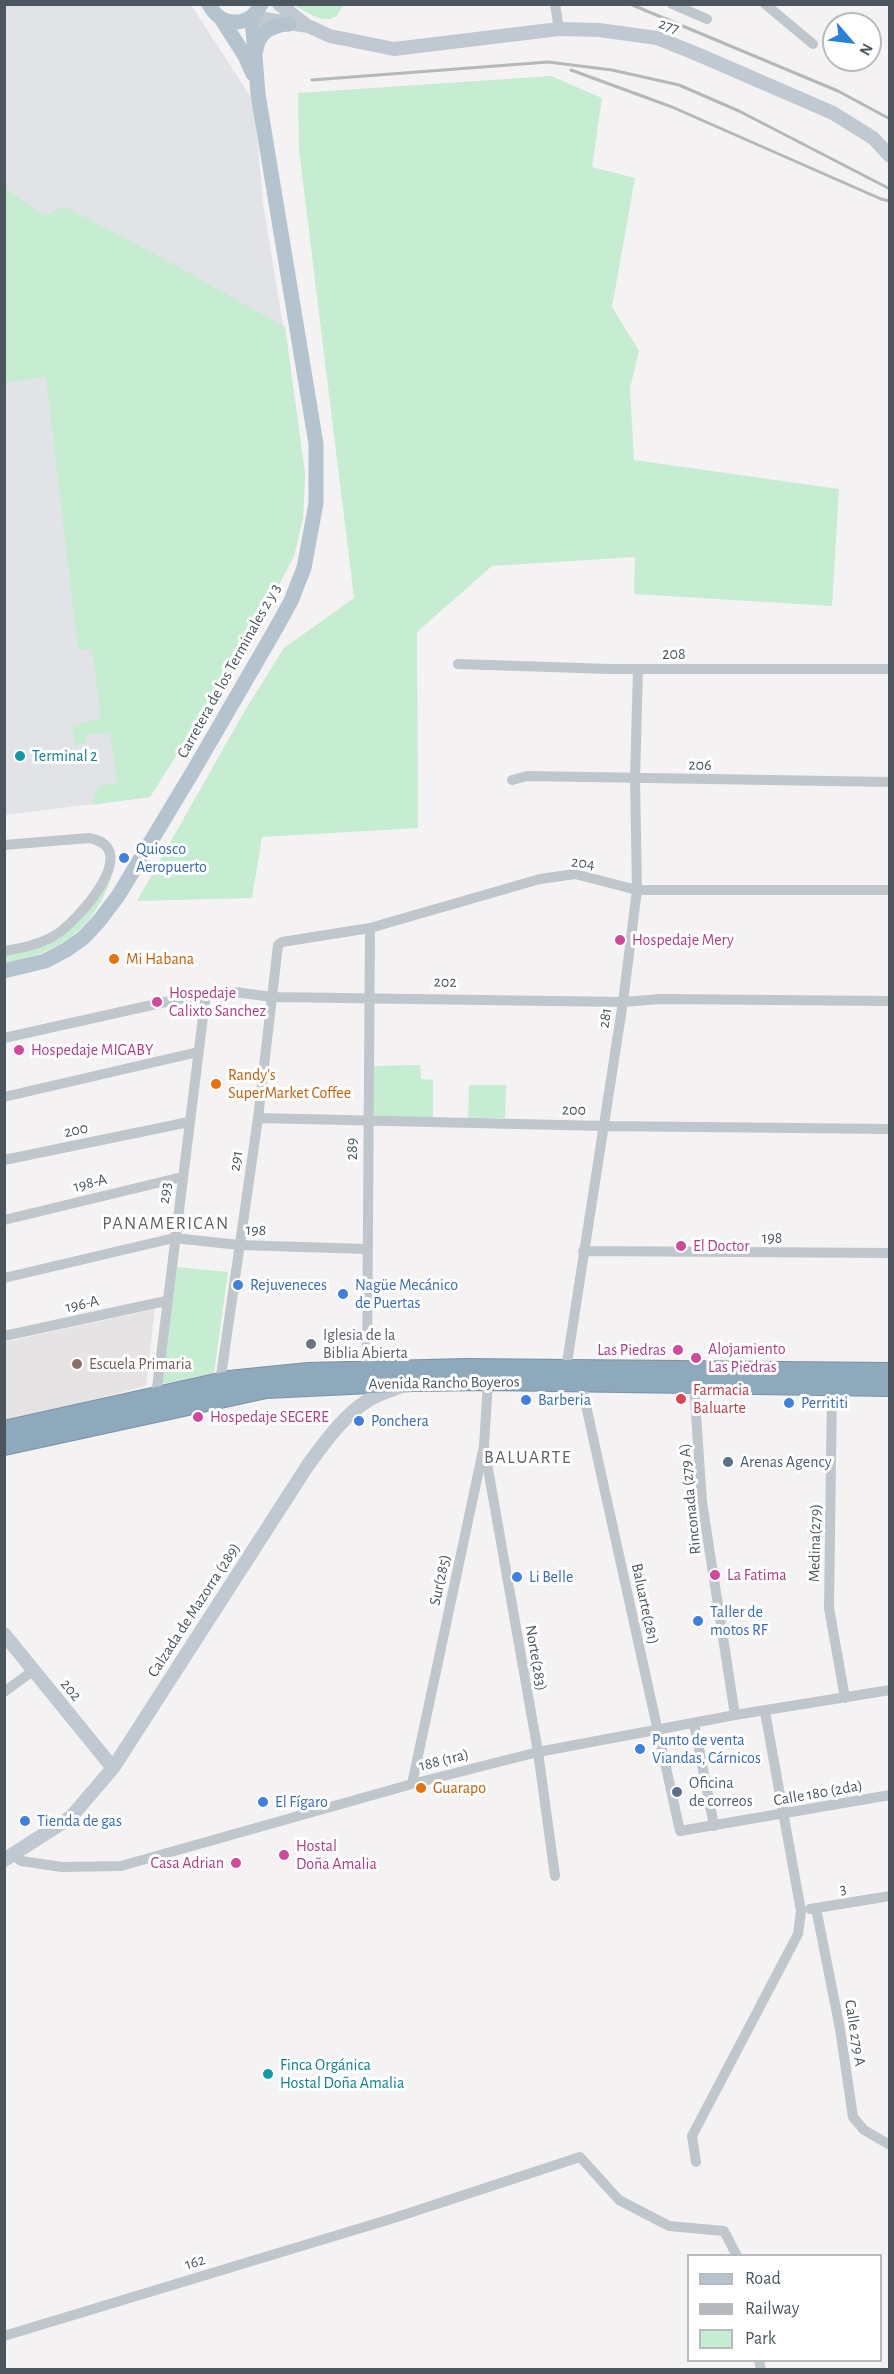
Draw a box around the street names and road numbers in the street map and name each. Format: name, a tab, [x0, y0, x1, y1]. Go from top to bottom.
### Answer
street label: 277	[656, 14, 682, 38]
street label: Carretera de los Terminales 2 y 3	[173, 580, 285, 762]
street label: 208	[662, 644, 686, 664]
street label: 206	[688, 755, 712, 775]
street label: 204	[570, 852, 596, 874]
street label: 202	[433, 972, 457, 992]
street label: 281	[594, 1006, 616, 1030]
street label: 200	[562, 1100, 586, 1120]
street label: 200	[62, 1118, 90, 1142]
street label: 289	[342, 1138, 362, 1160]
street label: 291	[225, 1150, 247, 1172]
street label: 198-A	[71, 1170, 109, 1196]
street label: 293	[154, 1181, 176, 1205]
street label: 198	[245, 1220, 267, 1240]
street label: 198	[762, 1228, 782, 1248]
street label: 196-A	[63, 1291, 101, 1317]
street label: Avenida Rancho Boyeros	[368, 1372, 520, 1394]
street label: Rinconada (279 A)	[675, 1442, 705, 1556]
street label: Medina(279)	[805, 1504, 825, 1582]
street label: Calzada de Mazorra (289)	[143, 1539, 245, 1681]
street label: Sur(285)	[425, 1553, 455, 1607]
street label: Baluarte(281)	[627, 1562, 663, 1646]
street label: Norte(283)	[521, 1623, 551, 1693]
street label: 202	[56, 1675, 86, 1705]
street label: 188 (1ra)	[417, 1745, 471, 1775]
street label: Calle 180 (2da)	[772, 1776, 864, 1810]
street label: 3	[838, 1879, 848, 1899]
street label: Calle 279 A	[840, 1998, 870, 2068]
street label: 162	[182, 2250, 208, 2274]

